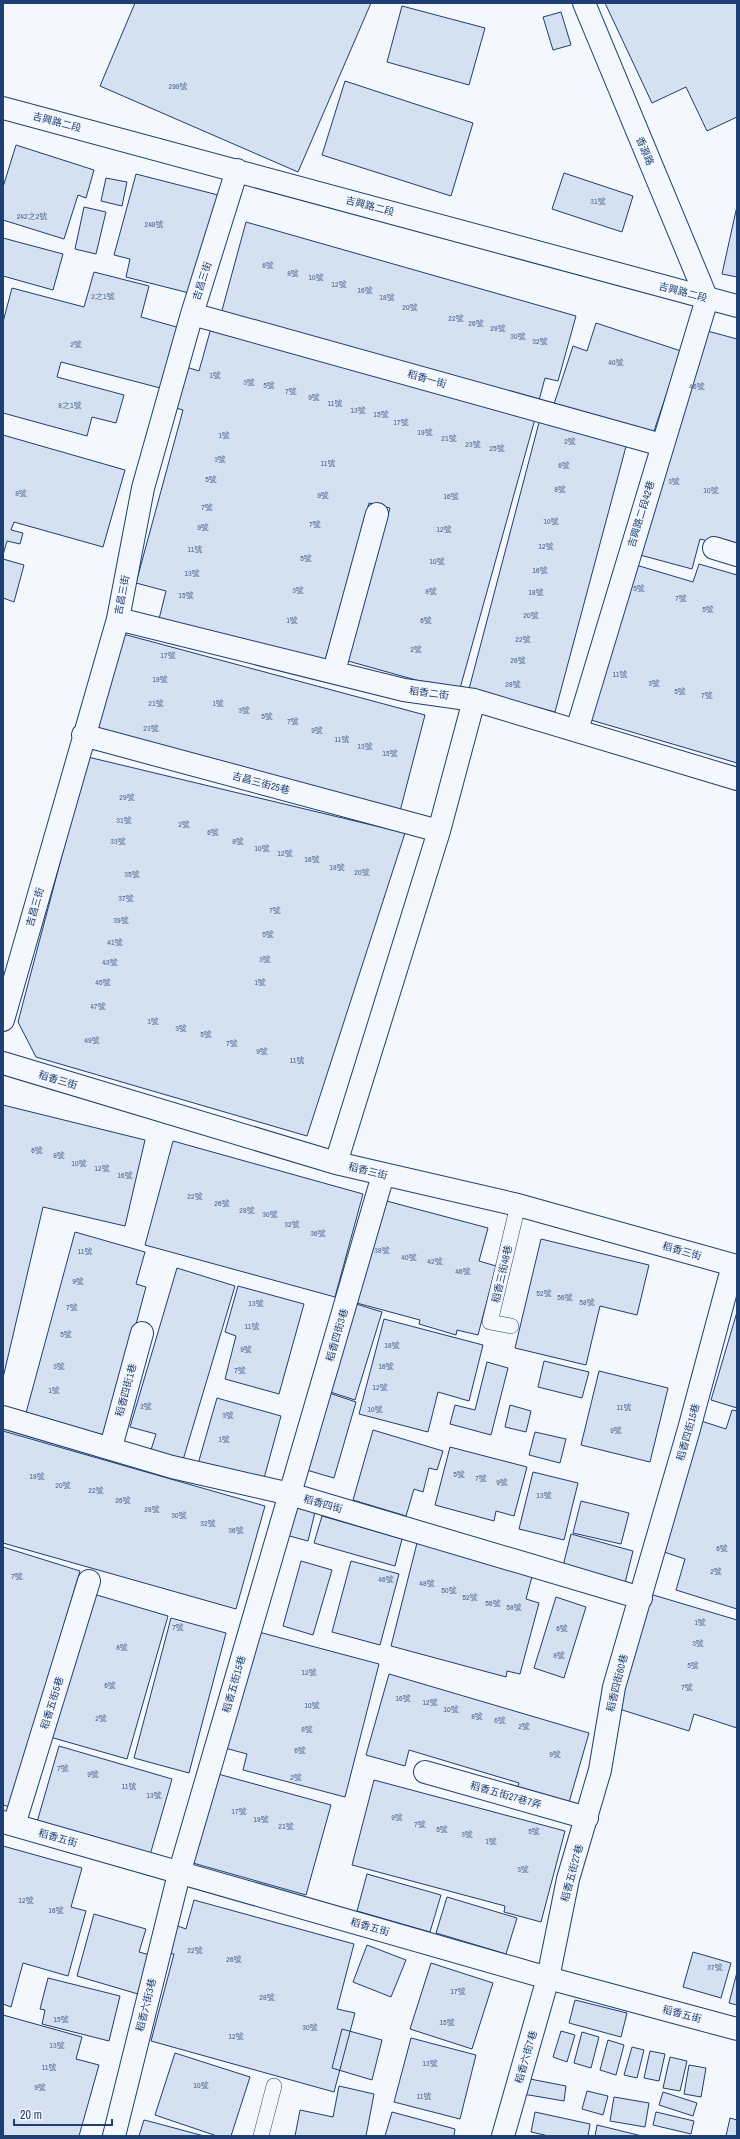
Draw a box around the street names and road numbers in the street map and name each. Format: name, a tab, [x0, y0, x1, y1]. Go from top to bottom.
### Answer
street label: 吉興路二段	[31, 109, 83, 135]
street label: 香源路	[633, 135, 657, 167]
street label: 吉興路二段	[344, 193, 396, 219]
street label: 吉昌三街	[190, 260, 214, 302]
street label: 吉興路二段	[657, 279, 709, 305]
street label: 稻香一街	[406, 367, 448, 391]
street label: 吉興路二段42巷	[625, 479, 657, 549]
street label: 吉昌三街	[112, 574, 132, 616]
street label: 稻香二街	[408, 684, 450, 702]
street label: 吉昌三街25巷	[231, 769, 291, 797]
street label: 吉昌三街	[23, 886, 47, 928]
street label: 稻香三街	[37, 1068, 79, 1092]
street label: 稻香三街	[347, 1160, 389, 1182]
street label: 稻香三街	[661, 1239, 703, 1263]
street label: 稻香三街48巷	[489, 1244, 515, 1304]
street label: 稻香四街3巷	[323, 1307, 351, 1363]
street label: 稻香四街1巷	[113, 1362, 139, 1418]
street label: 稻香四街15巷	[674, 1402, 702, 1462]
street label: 稻香四街	[302, 1492, 344, 1516]
street label: 稻香四街60巷	[604, 1653, 630, 1713]
street label: 稻香五街15巷	[220, 1654, 248, 1714]
street label: 稻香五街5巷	[38, 1675, 66, 1731]
street label: 稻香五街27巷7弄	[469, 1779, 543, 1811]
street label: 稻香五街	[37, 1826, 79, 1850]
street label: 稻香五街27巷	[558, 1843, 586, 1903]
street label: 稻香五街	[349, 1915, 391, 1939]
street label: 稻香六街3巷	[133, 1977, 159, 2033]
street label: 稻香五街	[661, 2003, 703, 2025]
street label: 稻香六街7巷	[512, 2029, 540, 2085]

